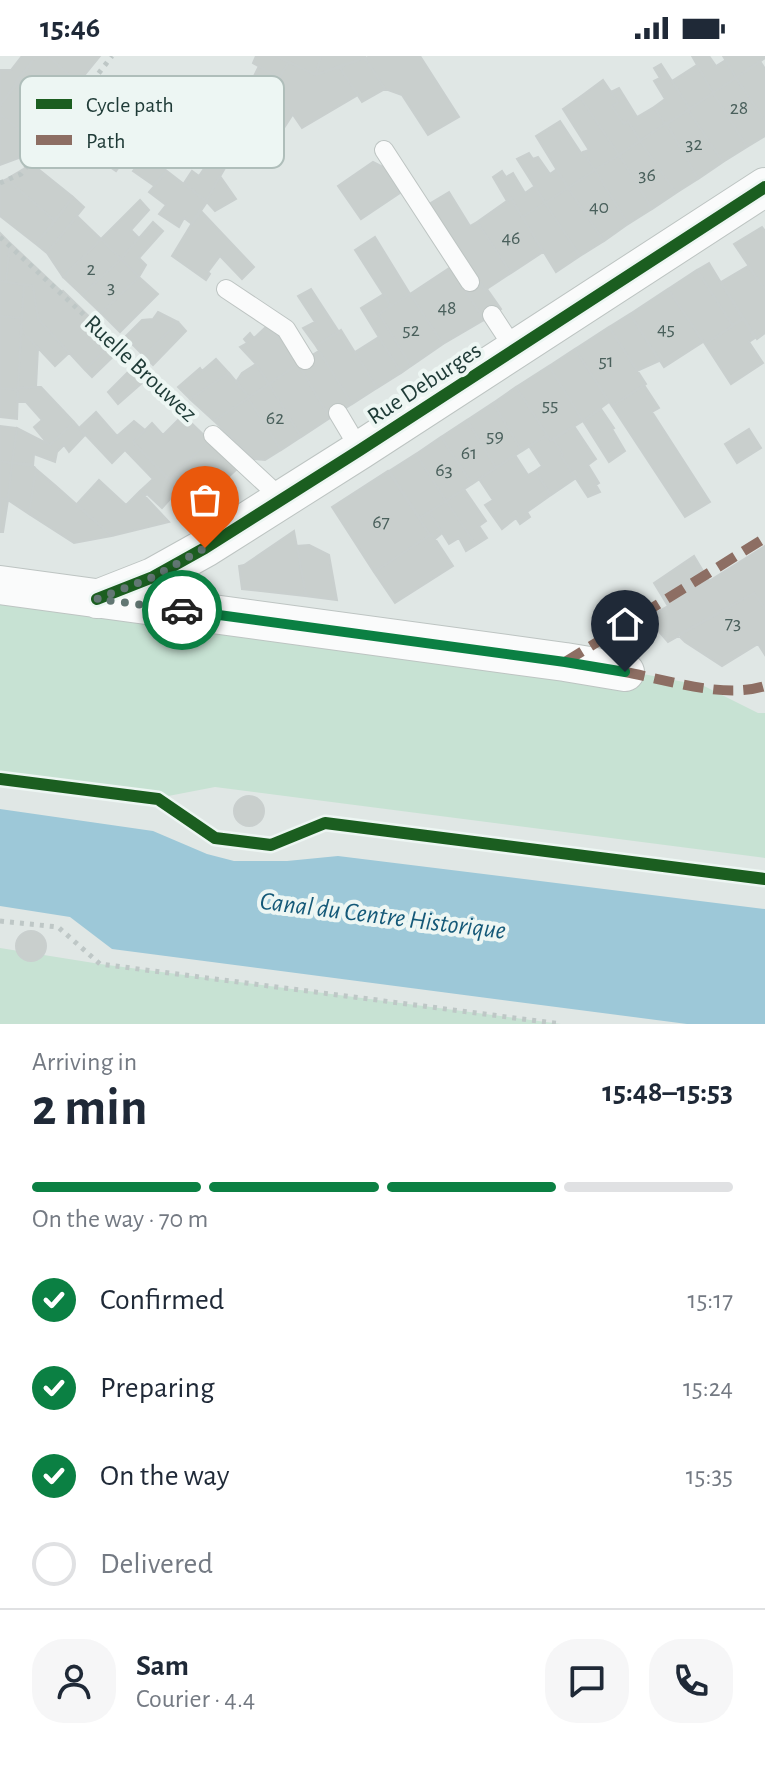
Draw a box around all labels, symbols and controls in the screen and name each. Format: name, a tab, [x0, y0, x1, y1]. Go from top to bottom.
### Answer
text: 15:46	[40, 13, 100, 43]
legend	[20, 76, 284, 168]
text: Cycle path	[86, 94, 174, 116]
house number: 28	[730, 98, 748, 118]
text: Path	[86, 130, 126, 152]
house number: 32	[685, 134, 703, 154]
house number: 36	[638, 165, 656, 185]
house number: 40	[589, 197, 609, 217]
house number: 46	[501, 228, 521, 248]
house number: 2	[86, 259, 96, 279]
house number: 3	[107, 277, 115, 297]
house number: 48	[437, 298, 457, 318]
street label: Ruelle Brouwez	[80, 311, 201, 427]
house number: 45	[657, 319, 675, 339]
house number: 52	[402, 320, 420, 340]
street label: Rue Deburges	[363, 338, 486, 429]
house number: 51	[598, 351, 614, 371]
house number: 55	[542, 395, 558, 415]
house number: 62	[266, 408, 284, 428]
house number: 59	[486, 426, 504, 446]
house number: 61	[461, 443, 477, 463]
house number: 63	[435, 460, 453, 480]
pin	[171, 466, 239, 548]
icon: bag	[183, 478, 227, 522]
house number: 67	[372, 512, 390, 532]
courier	[142, 570, 222, 650]
icon: car	[160, 588, 204, 632]
pin	[591, 590, 659, 672]
icon: home	[603, 602, 647, 646]
house number: 73	[725, 613, 741, 633]
water label: Canal du Centre Historique	[258, 888, 508, 944]
text: Arriving in	[32, 1049, 137, 1075]
text: 15:48–15:53	[602, 1077, 733, 1107]
text: 2 min	[32, 1082, 147, 1134]
text: On the way · 70 m	[32, 1206, 208, 1232]
icon: check	[32, 1278, 76, 1322]
text: Confirmed	[100, 1285, 224, 1315]
text: 15:17	[687, 1287, 733, 1313]
icon: check	[32, 1366, 76, 1410]
text: Preparing	[100, 1373, 215, 1403]
text: 15:24	[683, 1375, 733, 1401]
icon: check	[32, 1454, 76, 1498]
text: On the way	[100, 1461, 229, 1491]
text: 15:35	[686, 1463, 733, 1489]
text: Delivered	[100, 1549, 213, 1579]
button: person	[32, 1639, 116, 1723]
button: chat	[545, 1639, 629, 1723]
button: phone	[649, 1639, 733, 1723]
text: Sam	[136, 1651, 189, 1681]
text: Courier · 4.4	[136, 1686, 255, 1712]

